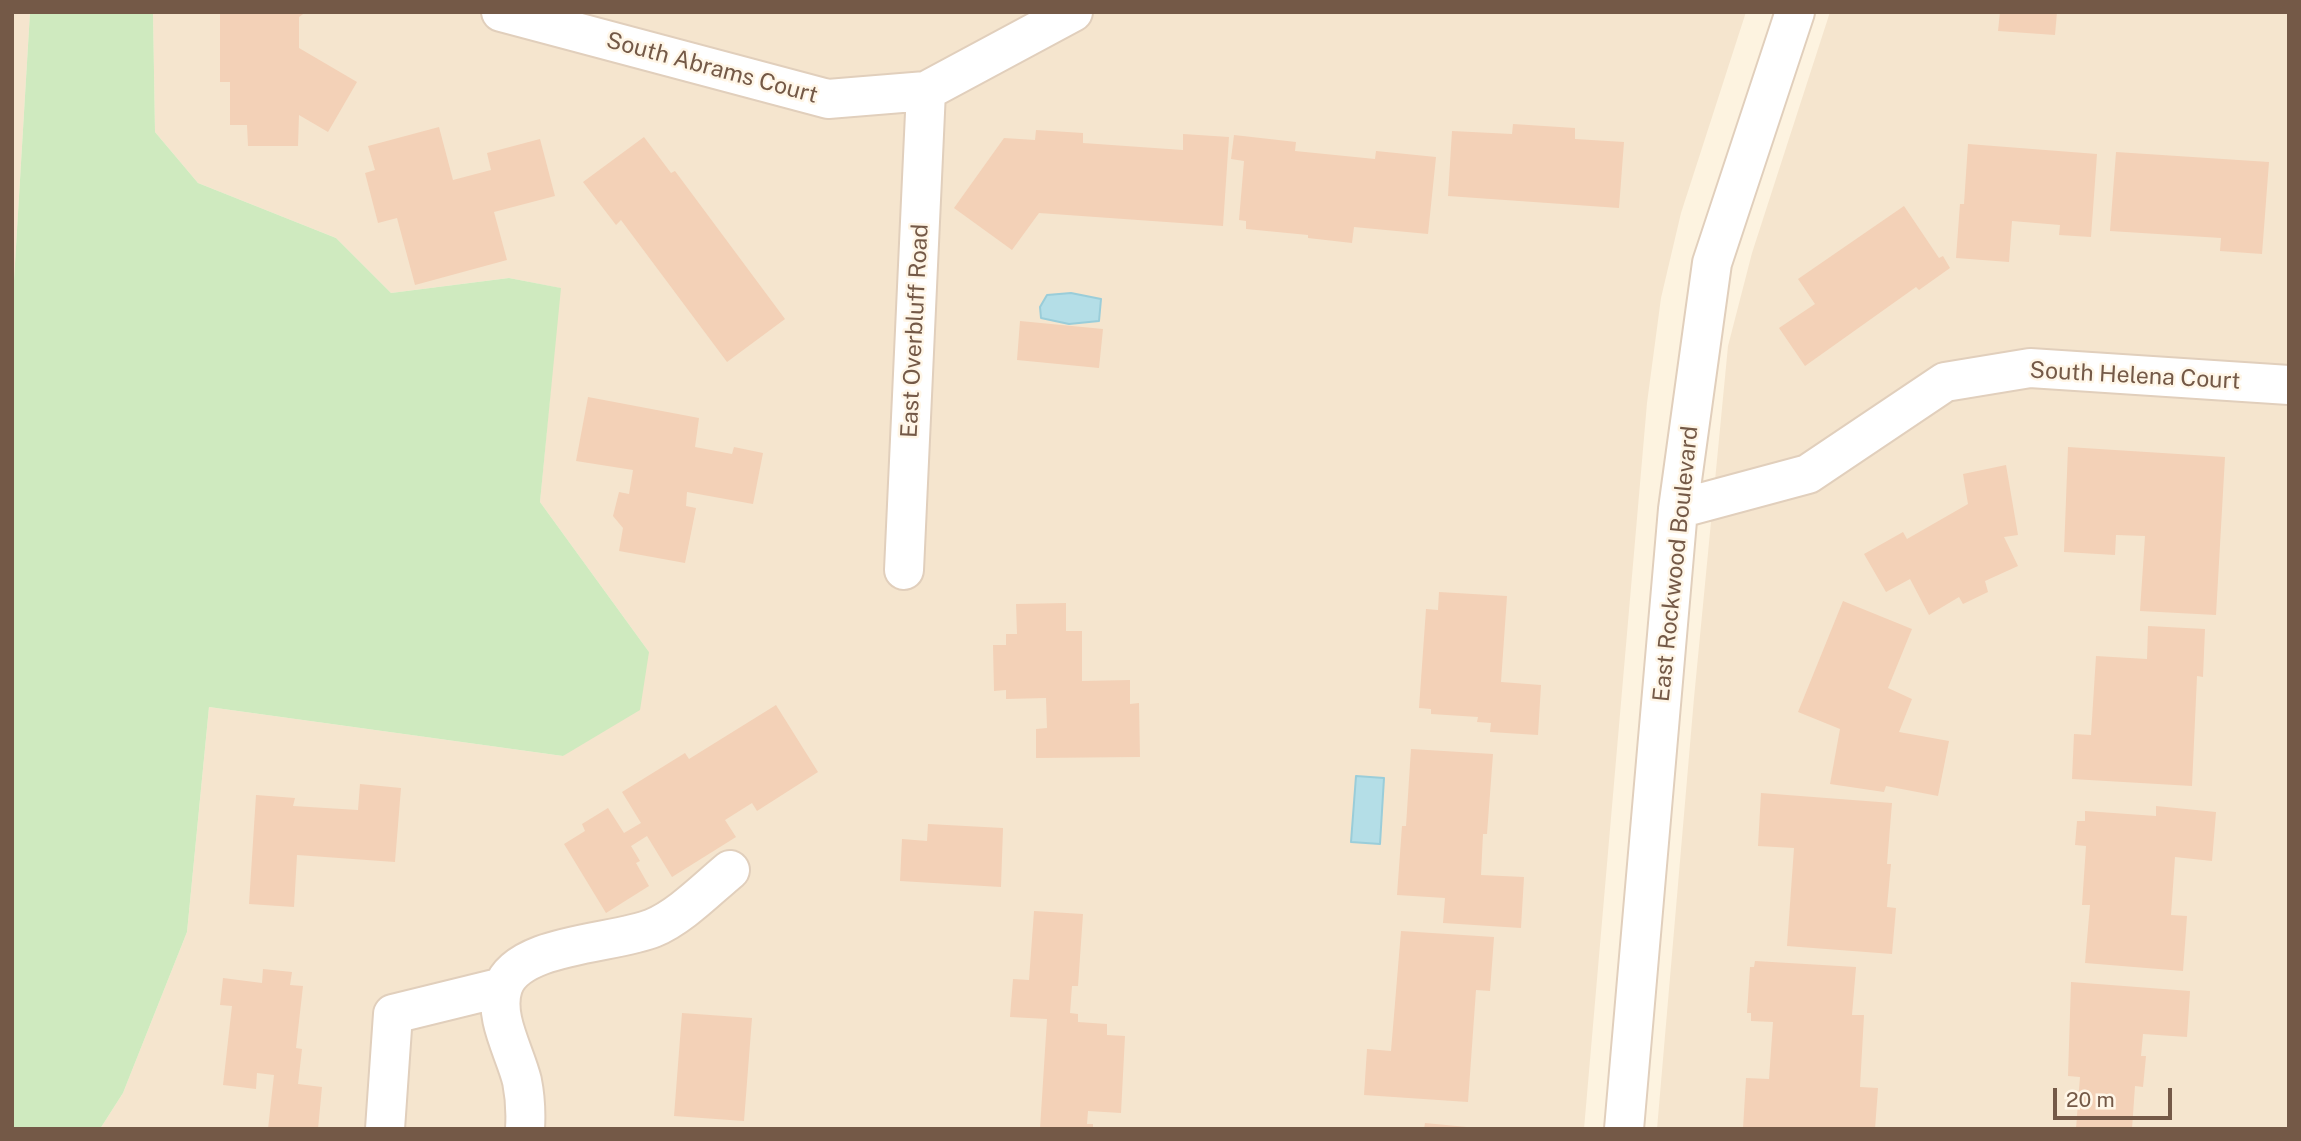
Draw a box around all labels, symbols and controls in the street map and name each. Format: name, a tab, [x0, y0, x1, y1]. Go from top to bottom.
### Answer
street label: South Abrams Court	[603, 26, 821, 110]
street label: East Overbluff Road	[896, 223, 934, 439]
street label: South Helena Court	[2029, 357, 2241, 395]
street label: East Rockwood Boulevard	[1648, 425, 1704, 703]
scale bar	[2056, 1074, 2175, 1118]
text: 20 m	[2066, 1087, 2115, 1112]

